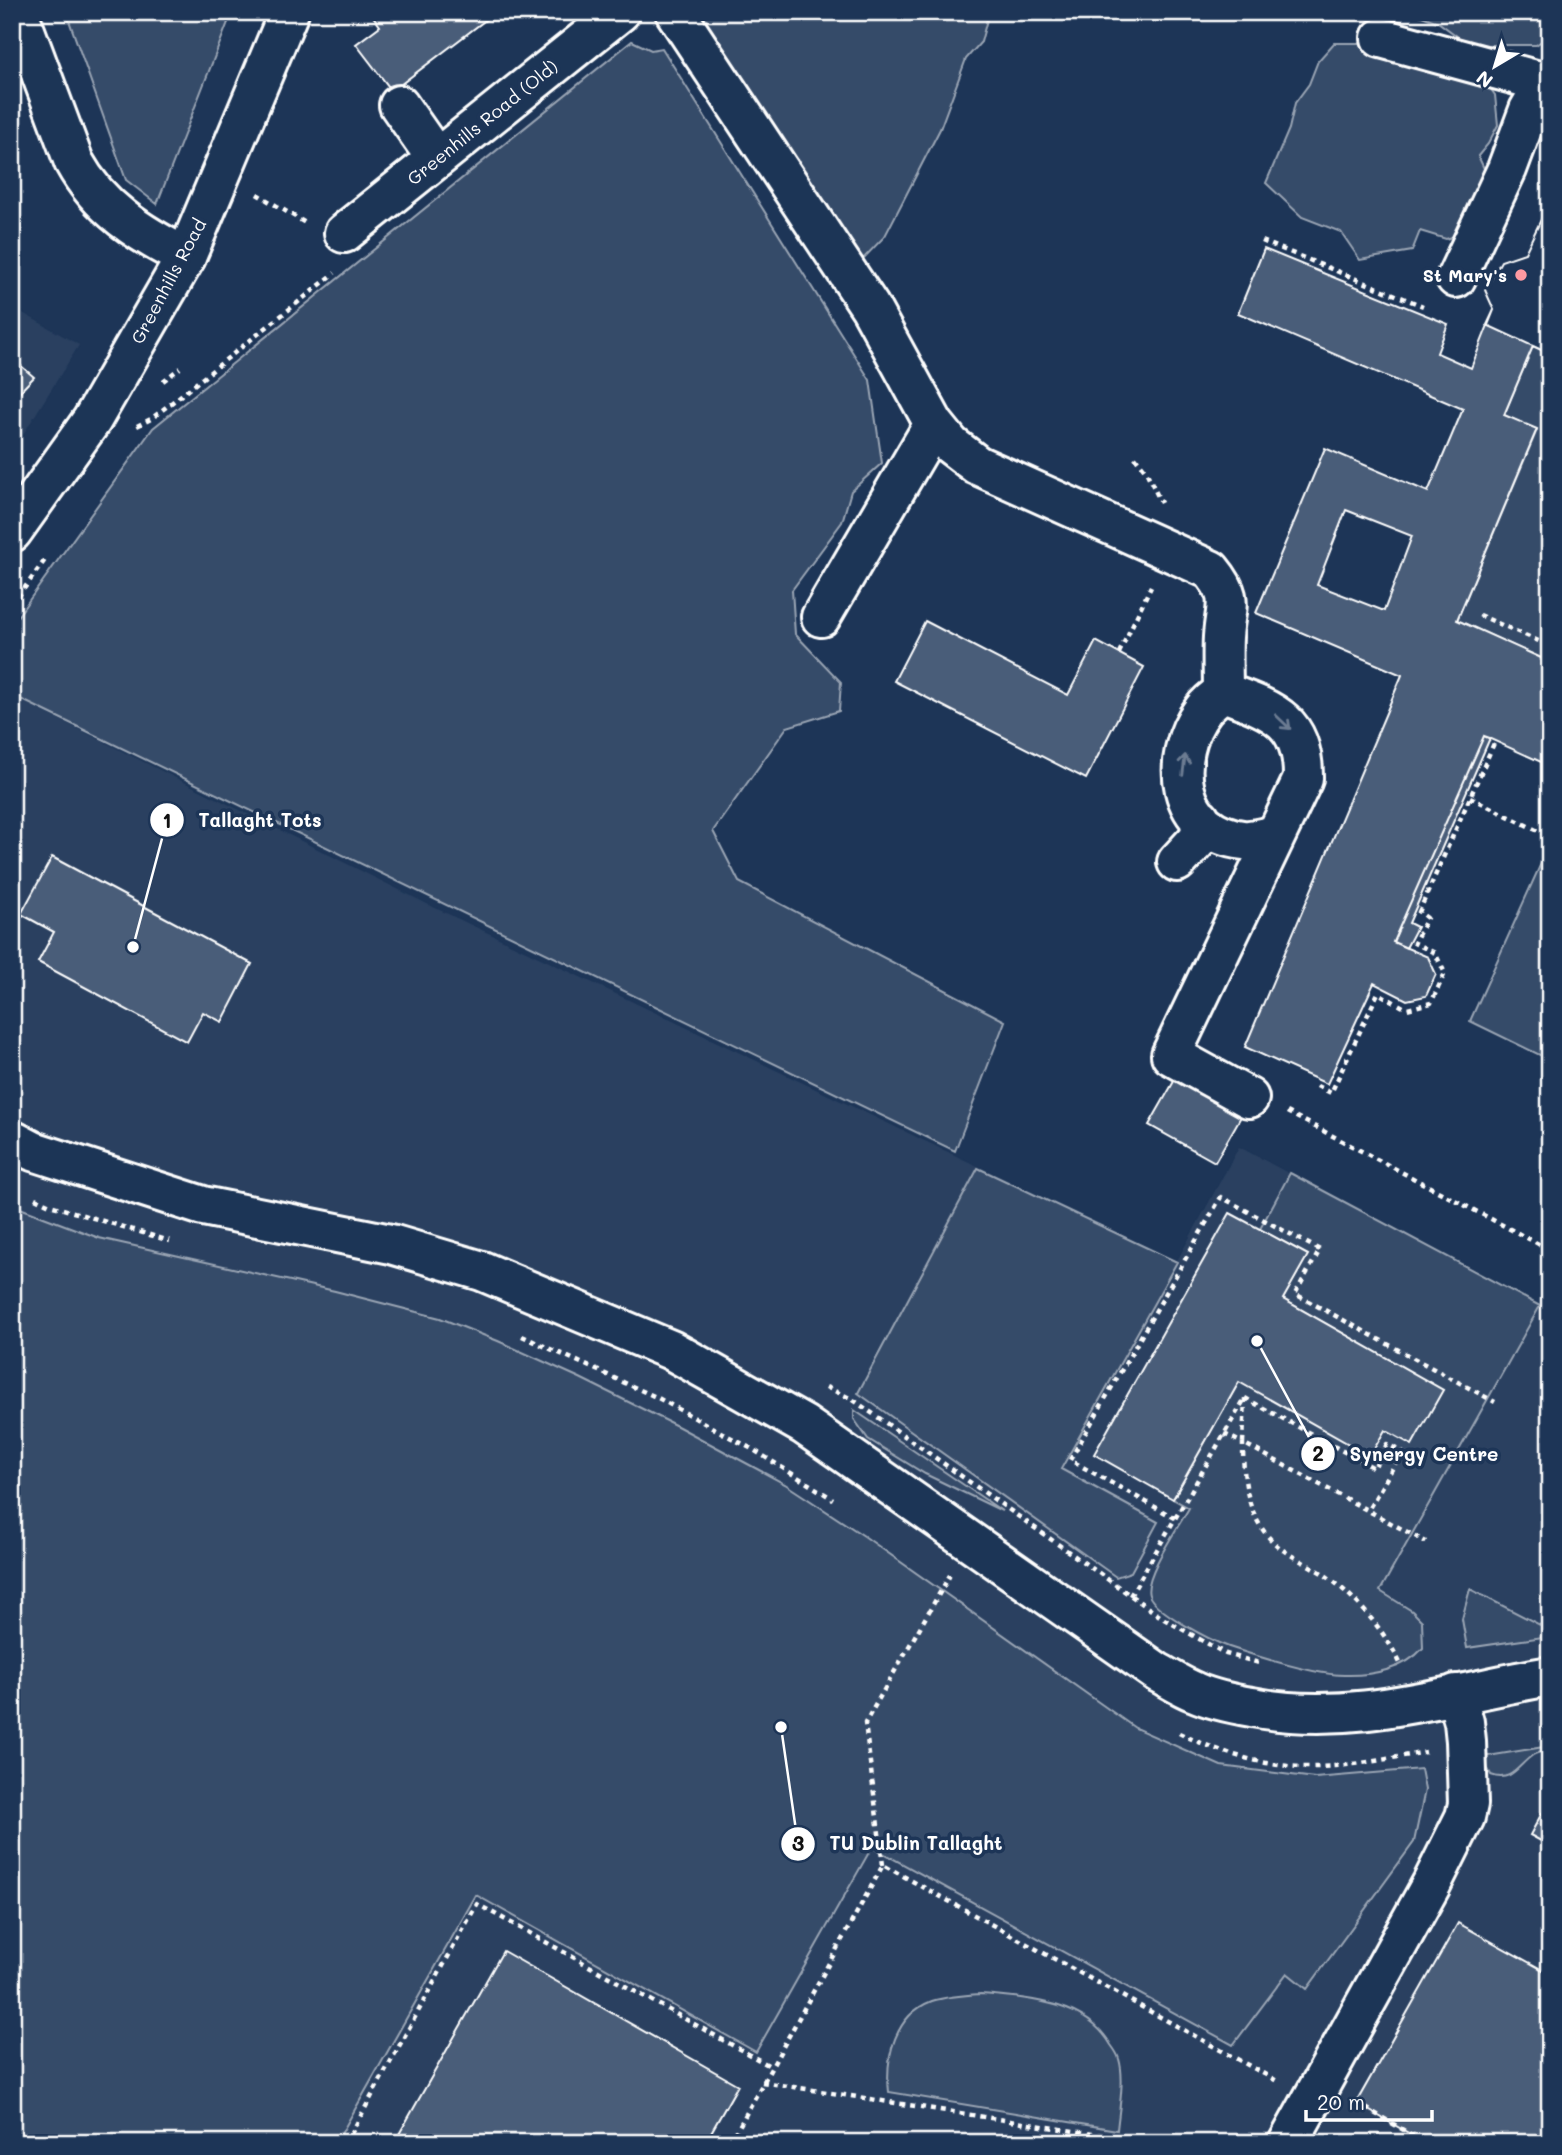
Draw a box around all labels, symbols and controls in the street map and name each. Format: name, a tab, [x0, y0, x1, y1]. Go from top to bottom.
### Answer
north arrow	[1460, 32, 1530, 102]
street label: Greenhills Road (Old)	[402, 54, 562, 190]
text: N	[1471, 66, 1498, 94]
street label: Greenhills Road	[125, 214, 211, 348]
place label: St Mary's	[1423, 263, 1507, 287]
marker: St Mary's	[1513, 267, 1529, 283]
one-way arrow	[1274, 714, 1291, 731]
one-way arrow	[1177, 754, 1190, 777]
callout: Tallaght Tots	[149, 800, 336, 840]
text: 1	[162, 806, 172, 833]
text: Tallaght Tots	[198, 807, 322, 832]
callout: Synergy Centre	[1300, 1434, 1512, 1474]
text: 2	[1312, 1439, 1324, 1466]
text: Synergy Centre	[1350, 1441, 1498, 1466]
callout: TU Dublin Tallaght	[781, 1824, 1017, 1864]
text: 3	[792, 1829, 804, 1856]
text: TU Dublin Tallaght	[830, 1830, 1002, 1855]
scale bar	[1306, 2078, 1432, 2122]
text: 20 m	[1317, 2088, 1365, 2115]

